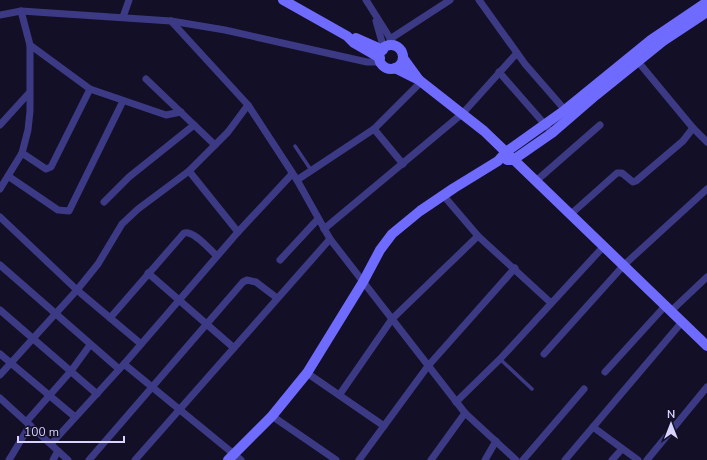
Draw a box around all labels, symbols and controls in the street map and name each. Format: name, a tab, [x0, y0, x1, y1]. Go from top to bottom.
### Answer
north arrow	[651, 404, 691, 444]
text: N	[667, 407, 675, 422]
scale bar	[18, 418, 124, 444]
text: 100 m	[24, 424, 59, 440]

